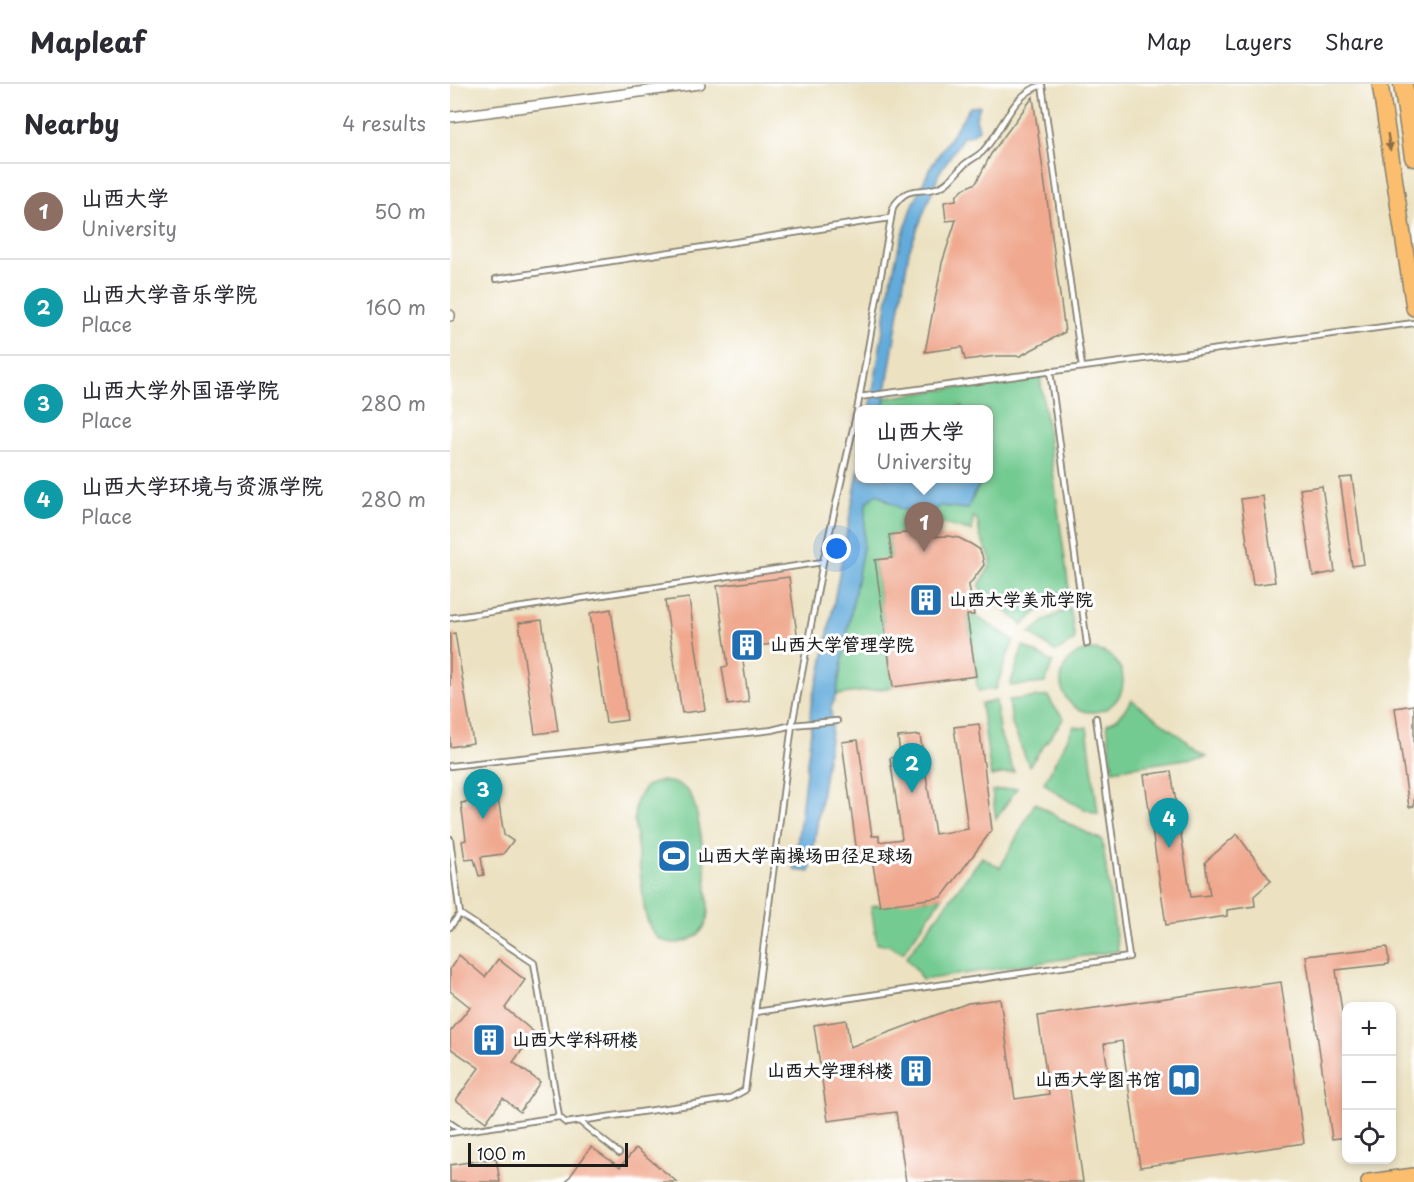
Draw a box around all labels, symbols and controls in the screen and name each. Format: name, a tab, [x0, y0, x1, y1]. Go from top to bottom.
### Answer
text: Mapleaf	[30, 20, 146, 63]
text: Map	[1147, 25, 1191, 57]
text: Layers	[1224, 25, 1292, 57]
text: Share	[1325, 25, 1384, 57]
text: Nearby	[24, 104, 119, 143]
text: 4 results	[342, 108, 426, 138]
one-way arrow	[1384, 132, 1393, 151]
text: 山西大学	[81, 180, 169, 213]
text: 1	[39, 196, 48, 226]
text: 50 m	[374, 196, 426, 226]
text: University	[81, 213, 177, 243]
text: 山西大学音乐学院	[81, 276, 257, 309]
text: 2	[36, 292, 51, 322]
text: 160 m	[366, 292, 426, 322]
text: Place	[81, 309, 132, 339]
text: 山西大学外国语学院	[81, 372, 279, 405]
text: 3	[37, 388, 50, 418]
text: 280 m	[361, 388, 426, 418]
text: Place	[81, 405, 132, 435]
popup	[855, 405, 993, 483]
text: 山西大学	[876, 413, 964, 446]
text: University	[876, 446, 972, 476]
text: 山西大学环境与资源学院	[81, 468, 323, 501]
text: 4	[37, 484, 50, 514]
text: 280 m	[361, 484, 426, 514]
text: Place	[81, 501, 132, 531]
pin: 1	[904, 502, 944, 552]
your location	[822, 534, 851, 563]
building icon: 山西大学美术学院	[908, 582, 944, 618]
place label: 山西大学美术学院	[949, 585, 1093, 612]
building icon: 山西大学管理学院	[729, 627, 765, 663]
place label: 山西大学管理学院	[770, 630, 914, 657]
pin: 2	[892, 744, 932, 793]
pin: 3	[464, 770, 502, 819]
pin: 4	[1150, 798, 1188, 848]
sports icon: 山西大学南操场田径足球场	[656, 838, 692, 874]
place label: 山西大学南操场田径足球场	[697, 841, 913, 868]
map controls	[1342, 1002, 1396, 1164]
button: +	[1342, 1002, 1396, 1056]
building icon: 山西大学科研楼	[471, 1022, 507, 1058]
place label: 山西大学科研楼	[512, 1025, 638, 1052]
building icon: 山西大学理科楼	[898, 1053, 934, 1089]
place label: 山西大学理科楼	[767, 1056, 893, 1083]
button: −	[1342, 1056, 1396, 1110]
library icon: 山西大学图书馆	[1166, 1062, 1202, 1098]
place label: 山西大学图书馆	[1035, 1065, 1161, 1092]
button: locate	[1342, 1110, 1396, 1164]
scale bar	[468, 1140, 628, 1168]
text: 100 m	[477, 1141, 526, 1165]

